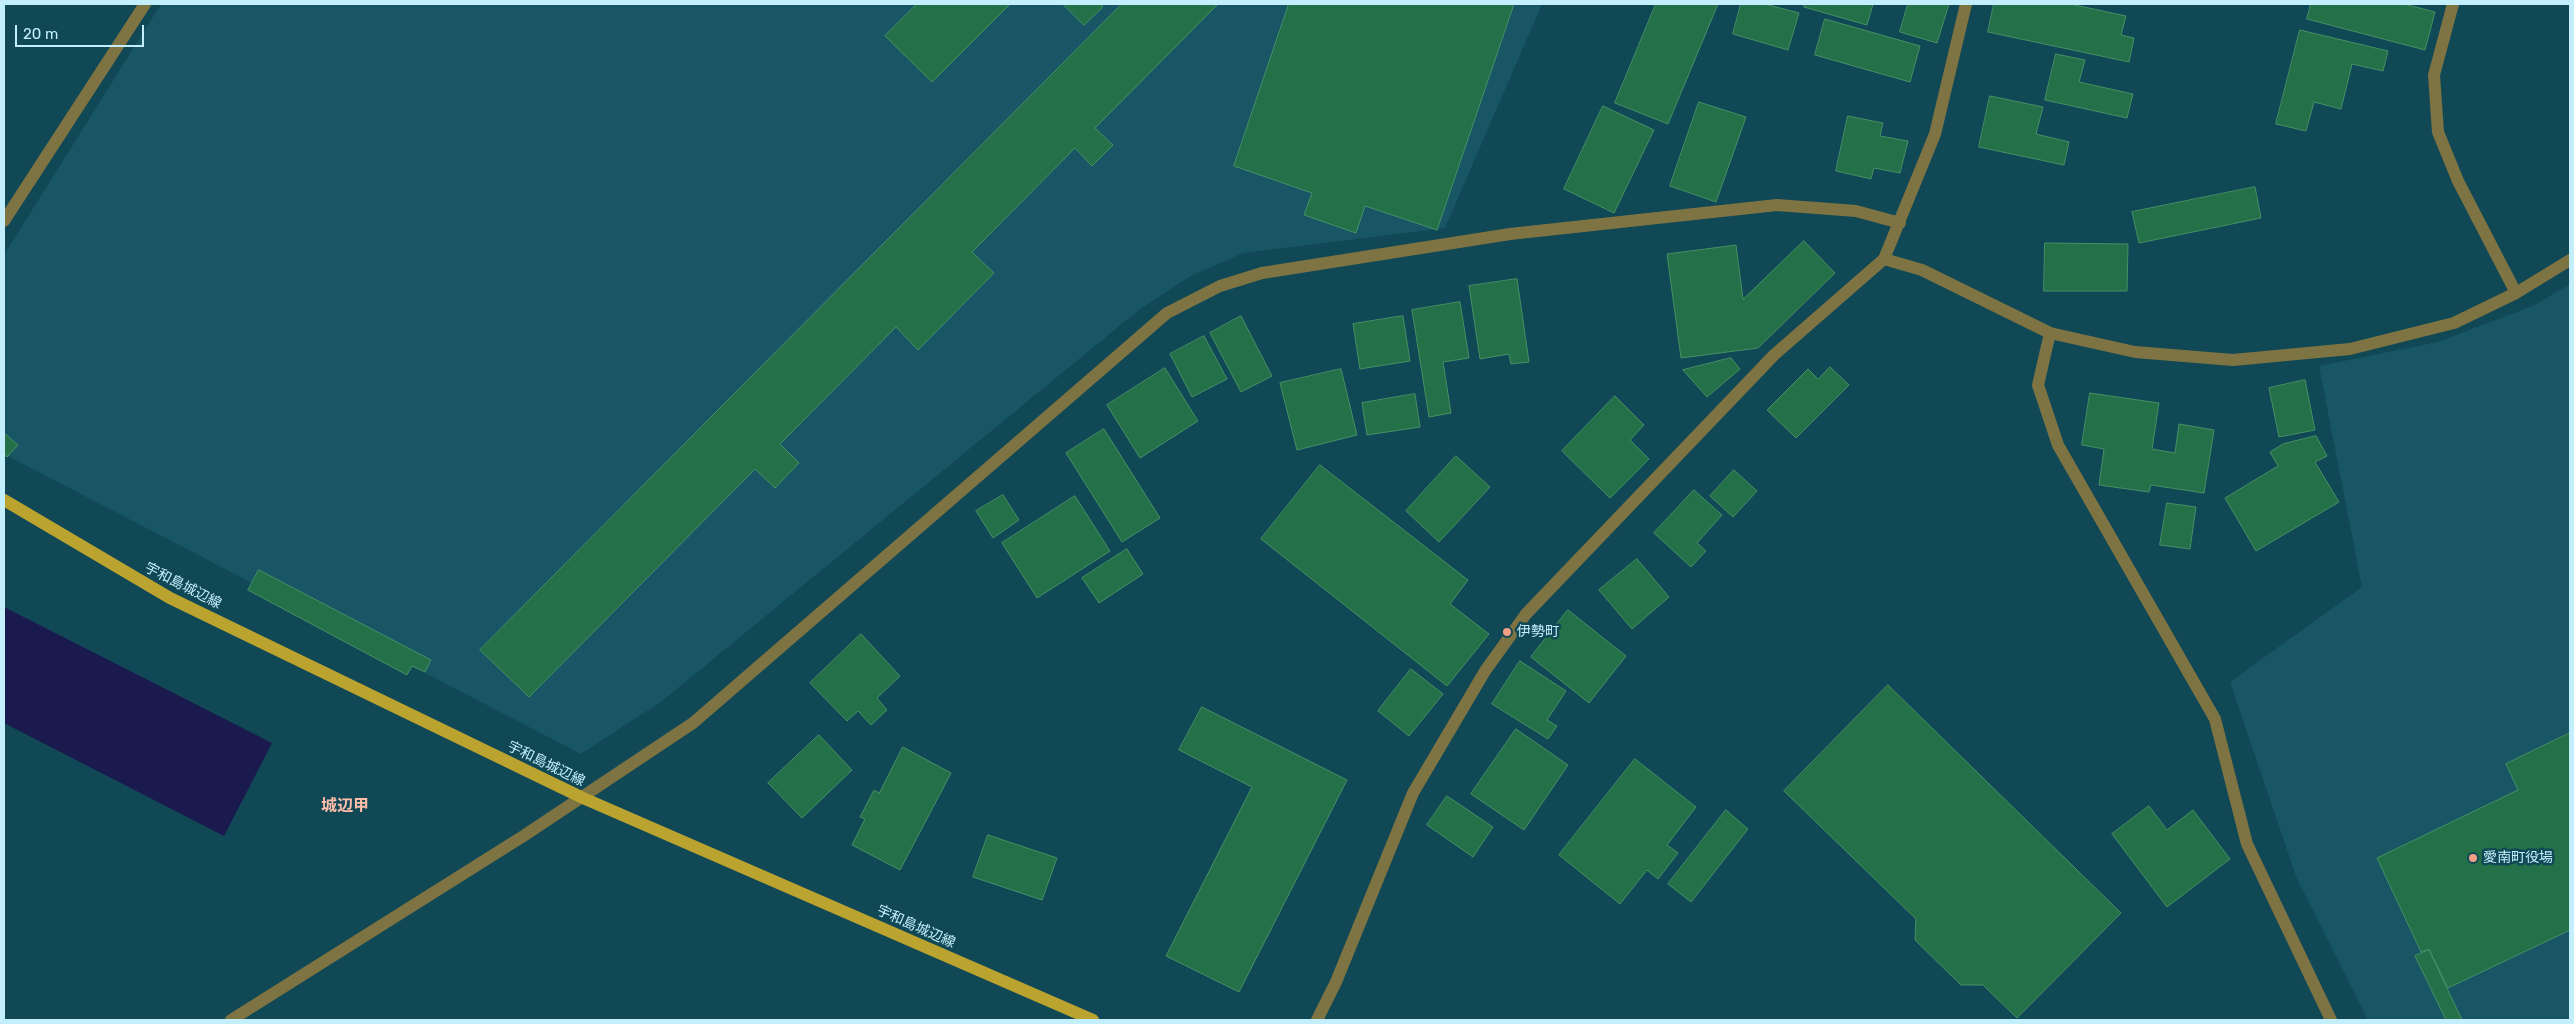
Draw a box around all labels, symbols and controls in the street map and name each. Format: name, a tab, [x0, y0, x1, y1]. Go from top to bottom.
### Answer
scale bar	[18, 15, 146, 47]
text: 20 m	[23, 25, 58, 43]
street label: 宇和島城辺線	[142, 559, 224, 613]
place label: 伊勢町	[1517, 624, 1559, 640]
marker: 伊勢町	[1501, 626, 1513, 638]
street label: 宇和島城辺線	[505, 738, 587, 790]
district label: 城辺甲	[321, 796, 369, 816]
place label: 愛南町役場	[2483, 850, 2553, 866]
marker: 愛南町役場	[2467, 852, 2479, 864]
street label: 宇和島城辺線	[874, 902, 958, 952]

